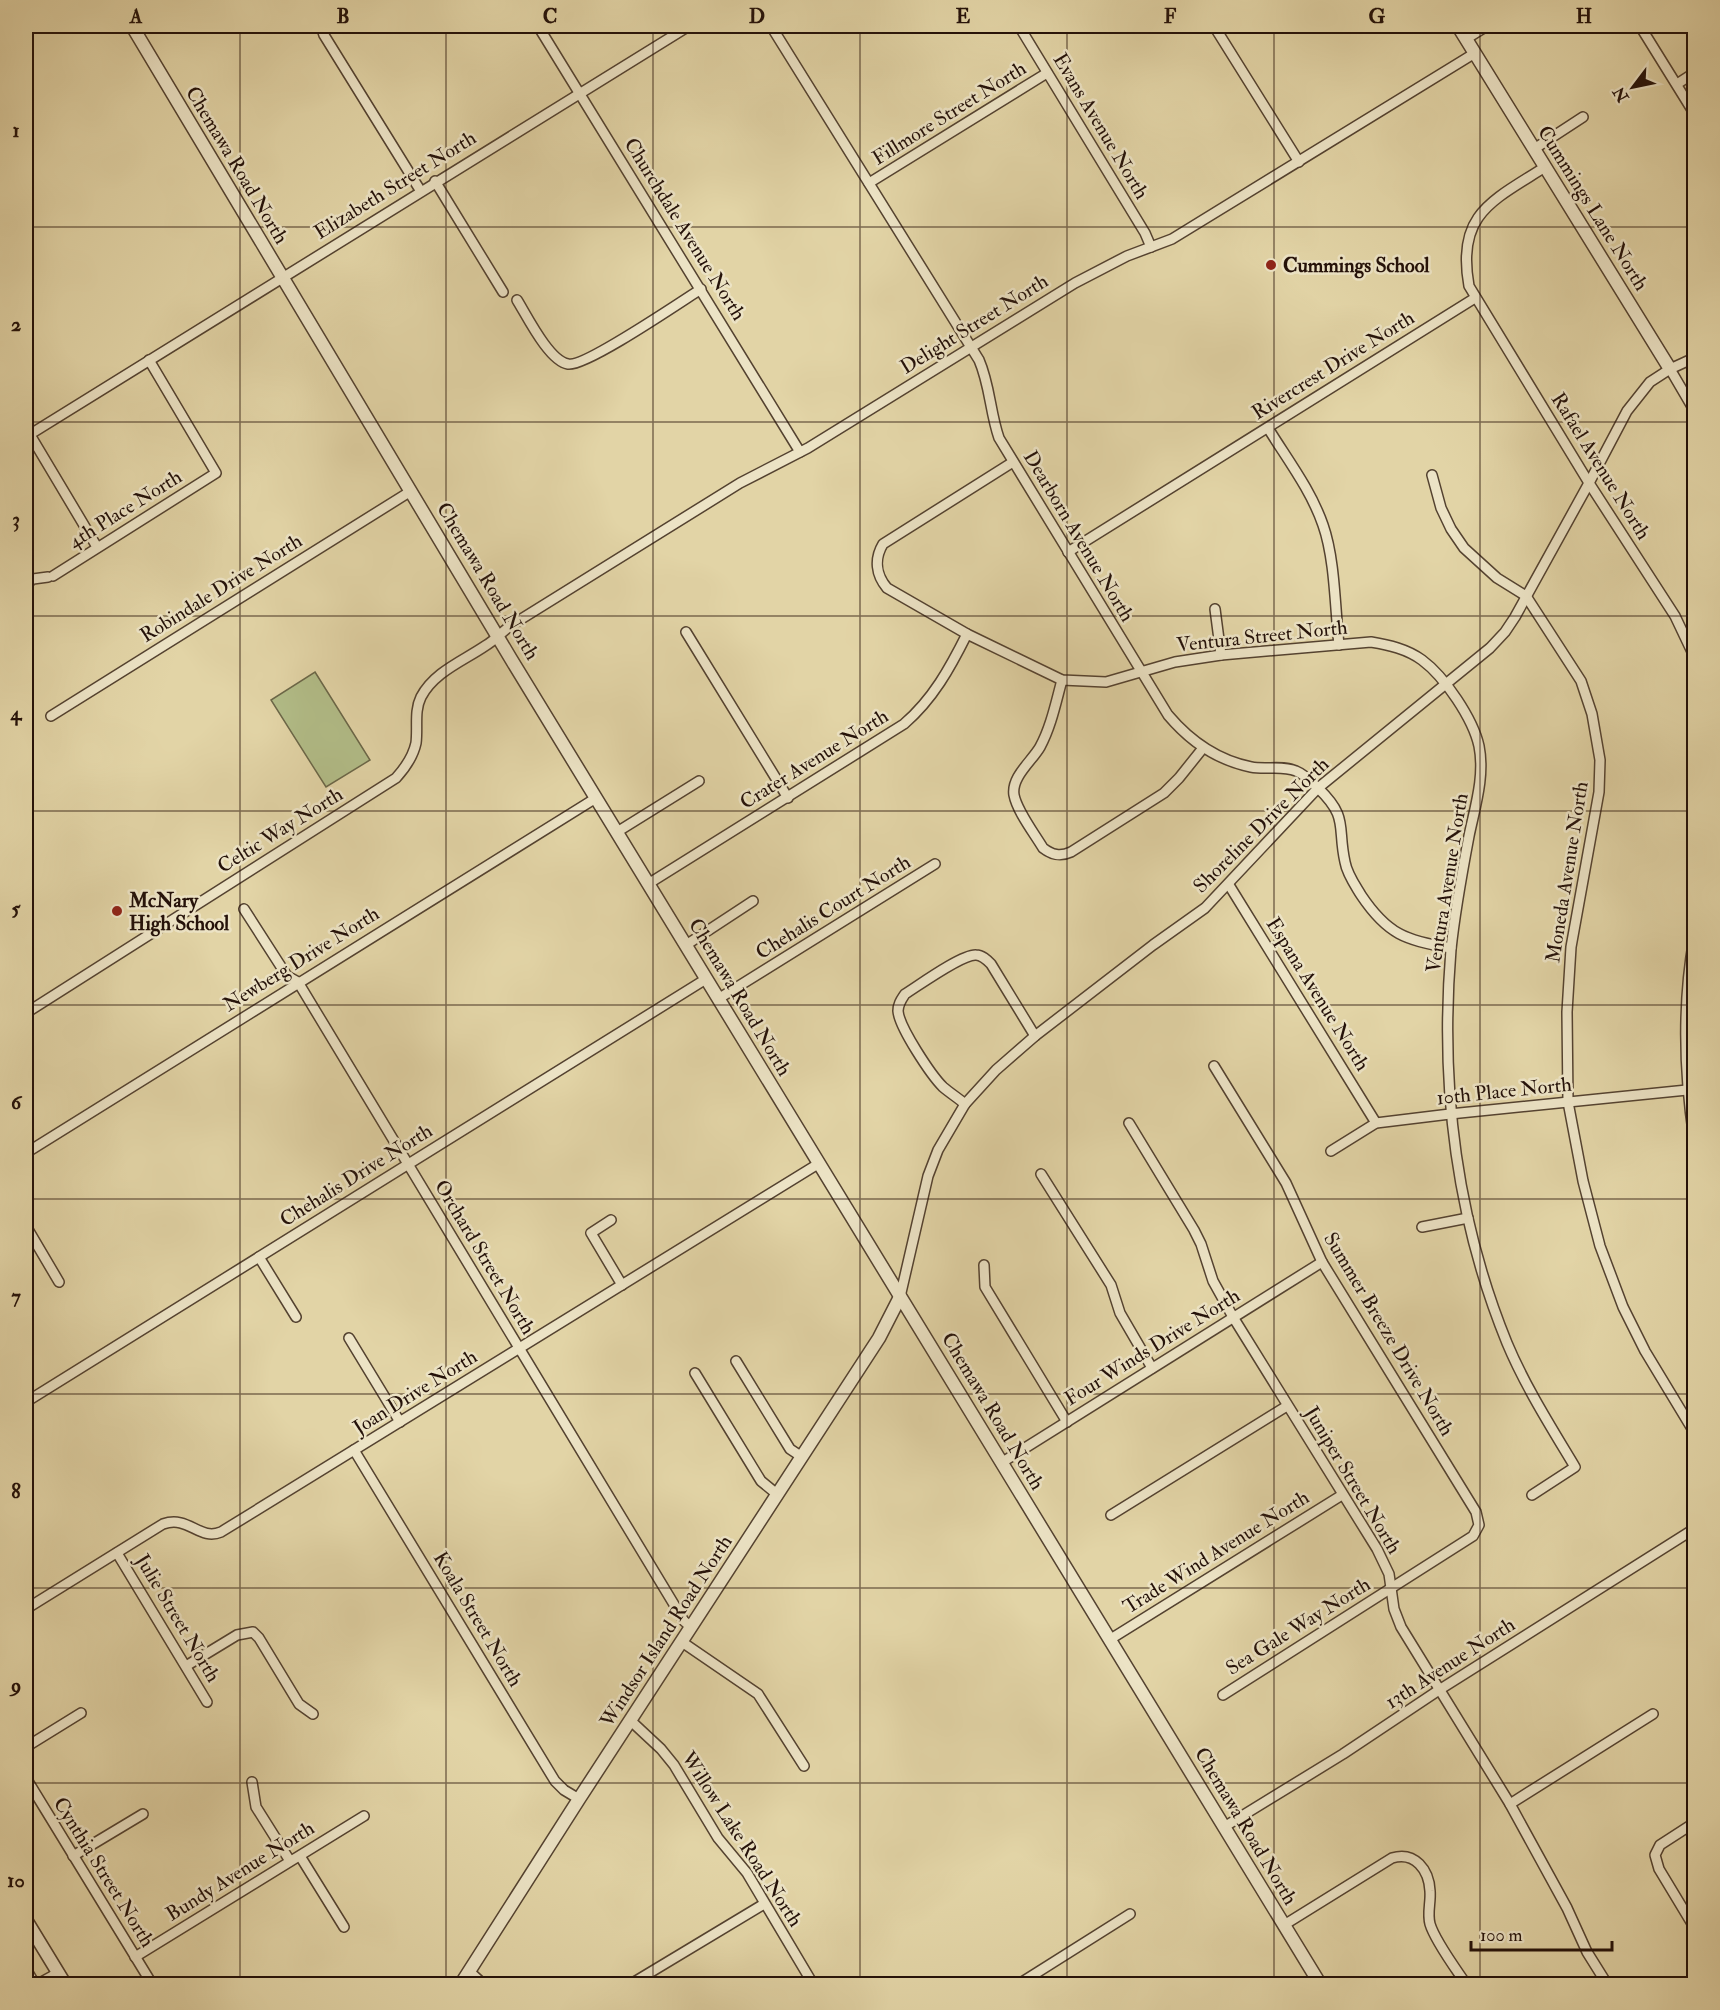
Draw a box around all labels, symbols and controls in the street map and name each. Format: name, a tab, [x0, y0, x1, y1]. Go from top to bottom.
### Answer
text: A	[129, 4, 143, 29]
text: B	[336, 4, 350, 29]
text: C	[543, 4, 557, 29]
text: D	[749, 4, 765, 29]
text: E	[956, 4, 971, 29]
text: F	[1164, 4, 1177, 29]
text: G	[1369, 4, 1386, 29]
text: H	[1576, 4, 1592, 29]
street label: Evans Avenue North	[1048, 49, 1155, 204]
street label: Fillmore Street North	[867, 55, 1031, 170]
north arrow	[1603, 57, 1663, 117]
street label: Chemawa Road North	[180, 82, 294, 249]
text: N	[1608, 82, 1634, 107]
text: 1	[12, 118, 20, 143]
street label: Cummings Lane North	[1532, 121, 1654, 295]
street label: Elizabeth Street North	[310, 125, 481, 245]
street label: Churchdale Avenue North	[619, 133, 752, 325]
place label: Cummings School	[1283, 253, 1430, 279]
marker: Cummings School	[1264, 258, 1278, 272]
street label: Delight Street North	[895, 268, 1053, 380]
street label: Rivercrest Drive North	[1247, 305, 1419, 425]
text: 2	[11, 312, 21, 337]
street label: Rafael Avenue North	[1546, 388, 1657, 545]
street label: Dearborn Avenue North	[1018, 446, 1140, 627]
street label: 4th Place North	[64, 464, 187, 554]
street label: Chemawa Road North	[431, 498, 545, 665]
text: 3	[12, 507, 20, 532]
street label: Robindale Drive North	[135, 528, 307, 648]
street label: Ventura Street North	[1175, 615, 1349, 657]
text: 4	[10, 701, 23, 726]
street label: Crater Avenue North	[735, 703, 893, 815]
street label: Shoreline Drive North	[1188, 752, 1334, 898]
street label: Moneda Avenue North	[1540, 779, 1594, 964]
street label: Celtic Way North	[213, 781, 348, 879]
street label: Ventura Avenue North	[1420, 791, 1474, 975]
street label: Chehalis Court North	[751, 849, 916, 965]
place label: McNary High School	[128, 888, 230, 937]
text: 5	[12, 896, 22, 921]
street label: Newberg Drive North	[218, 901, 384, 1017]
marker: McNary High School	[110, 904, 124, 918]
street label: Espana Avenue North	[1260, 913, 1375, 1076]
street label: Chemawa Road North	[683, 914, 797, 1081]
street label: 10th Place North	[1435, 1071, 1573, 1111]
text: 6	[11, 1090, 23, 1115]
street label: Chehalis Drive North	[275, 1118, 437, 1232]
street label: Orchard Street North	[429, 1175, 541, 1339]
street label: Summer Breeze Drive North	[1318, 1228, 1460, 1441]
street label: Four Winds Drive North	[1060, 1283, 1245, 1411]
text: 7	[11, 1284, 21, 1309]
street label: Chemawa Road North	[936, 1328, 1050, 1495]
street label: Joan Drive North	[347, 1344, 482, 1441]
street label: Juniper Street North	[1298, 1401, 1407, 1559]
text: 8	[11, 1479, 21, 1504]
street label: Trade Wind Avenue North	[1118, 1484, 1314, 1619]
street label: Windsor Island Road North	[594, 1530, 738, 1733]
street label: Koala Street North	[428, 1547, 528, 1691]
street label: Julie Street North	[129, 1549, 226, 1687]
street label: Sea Gale Way North	[1221, 1571, 1375, 1681]
street label: 13th Avenue North	[1380, 1612, 1520, 1714]
text: 9	[9, 1673, 21, 1698]
street label: Chemawa Road North	[1189, 1743, 1303, 1910]
street label: Willow Lake Road North	[675, 1746, 808, 1932]
street label: Cynthia Street North	[48, 1792, 160, 1952]
street label: Bundy Avenue North	[161, 1815, 319, 1927]
text: 10	[7, 1868, 25, 1893]
scale bar	[1471, 1914, 1612, 1952]
text: 100 m	[1480, 1924, 1523, 1947]

